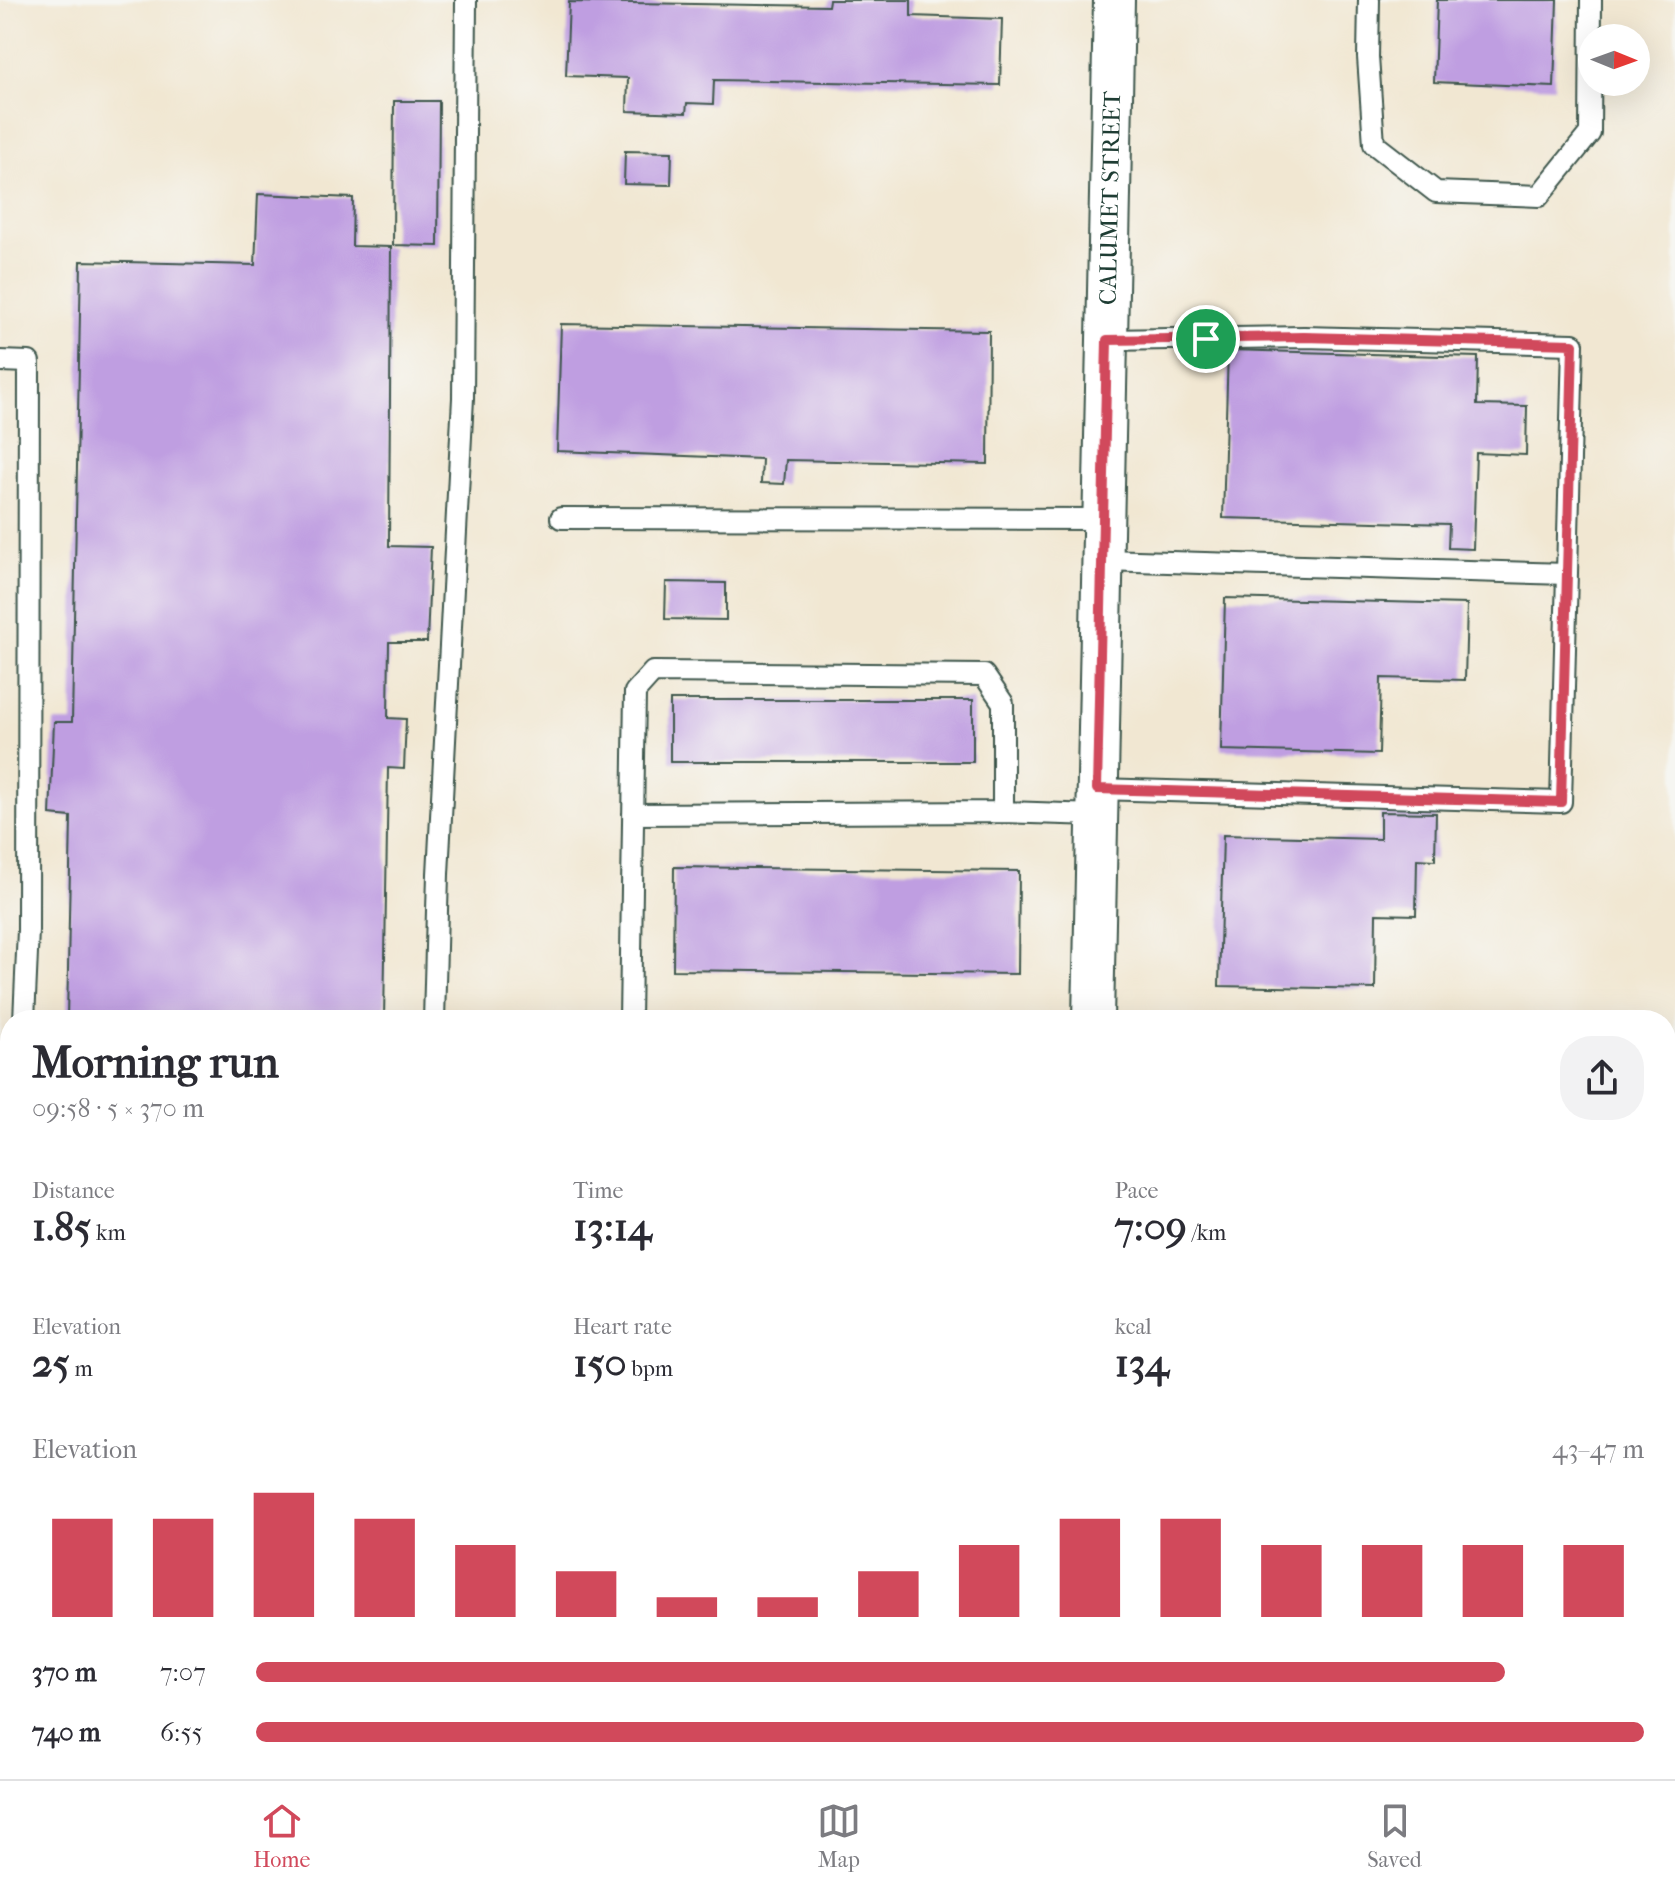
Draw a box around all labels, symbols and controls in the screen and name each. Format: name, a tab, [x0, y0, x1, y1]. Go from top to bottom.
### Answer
north arrow	[1578, 24, 1650, 96]
map controls	[1578, 24, 1650, 96]
street label: CALUMET STREET	[1094, 90, 1126, 305]
pin	[1172, 305, 1240, 373]
icon: arrive	[1184, 317, 1228, 361]
button: share	[1560, 1036, 1644, 1120]
text: Morning run	[32, 1037, 279, 1088]
text: 09:58 · 5 × 370 m	[32, 1093, 204, 1124]
text: Distance	[32, 1178, 115, 1204]
text: Time	[573, 1178, 623, 1204]
text: Pace	[1115, 1178, 1158, 1204]
text: 1.85	[32, 1204, 91, 1250]
text: 13:14	[573, 1204, 652, 1250]
text: 7:09	[1115, 1204, 1187, 1250]
text: km	[91, 1220, 126, 1246]
text: /km	[1187, 1220, 1226, 1246]
text: Elevation	[32, 1314, 121, 1340]
text: Heart rate	[573, 1314, 672, 1340]
text: kcal	[1115, 1314, 1152, 1340]
text: 25	[32, 1340, 70, 1386]
text: 150	[573, 1340, 627, 1386]
text: 134	[1115, 1340, 1169, 1386]
text: m	[70, 1356, 93, 1382]
text: bpm	[627, 1356, 673, 1382]
text: Elevation	[32, 1434, 137, 1465]
text: 43–47 m	[1552, 1434, 1644, 1465]
text: 370 m	[32, 1657, 97, 1688]
text: 7:07	[160, 1657, 206, 1688]
text: 740 m	[32, 1717, 101, 1748]
text: 6:55	[160, 1717, 203, 1748]
tab: Home	[253, 1799, 310, 1873]
tab: Map	[817, 1799, 861, 1873]
tab: Saved	[1367, 1799, 1422, 1873]

